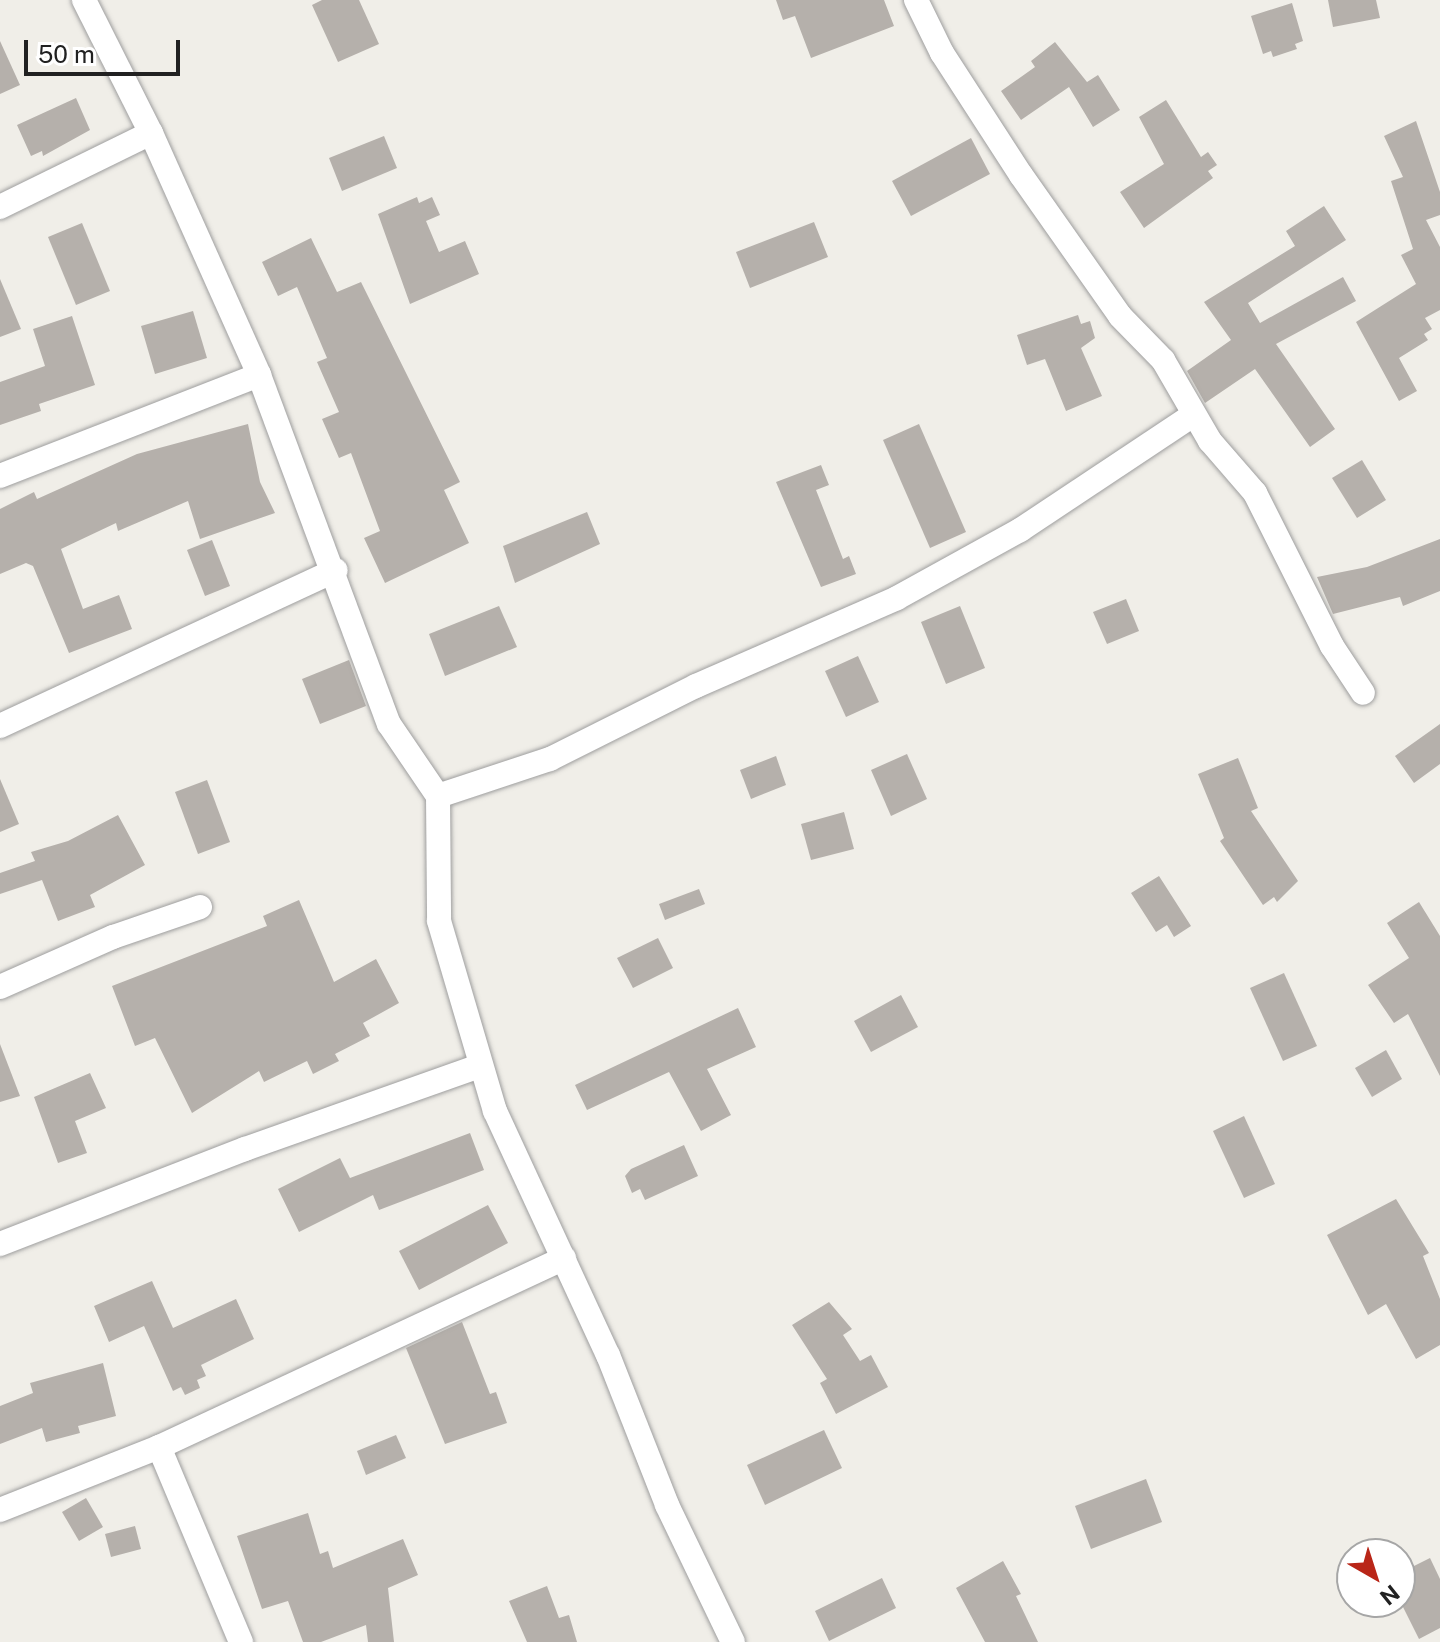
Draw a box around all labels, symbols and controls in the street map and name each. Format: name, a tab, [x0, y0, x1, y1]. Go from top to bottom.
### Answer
scale bar	[28, 24, 184, 74]
text: 50 m	[38, 40, 95, 68]
north arrow	[1336, 1538, 1416, 1618]
text: N	[1375, 1580, 1405, 1611]

